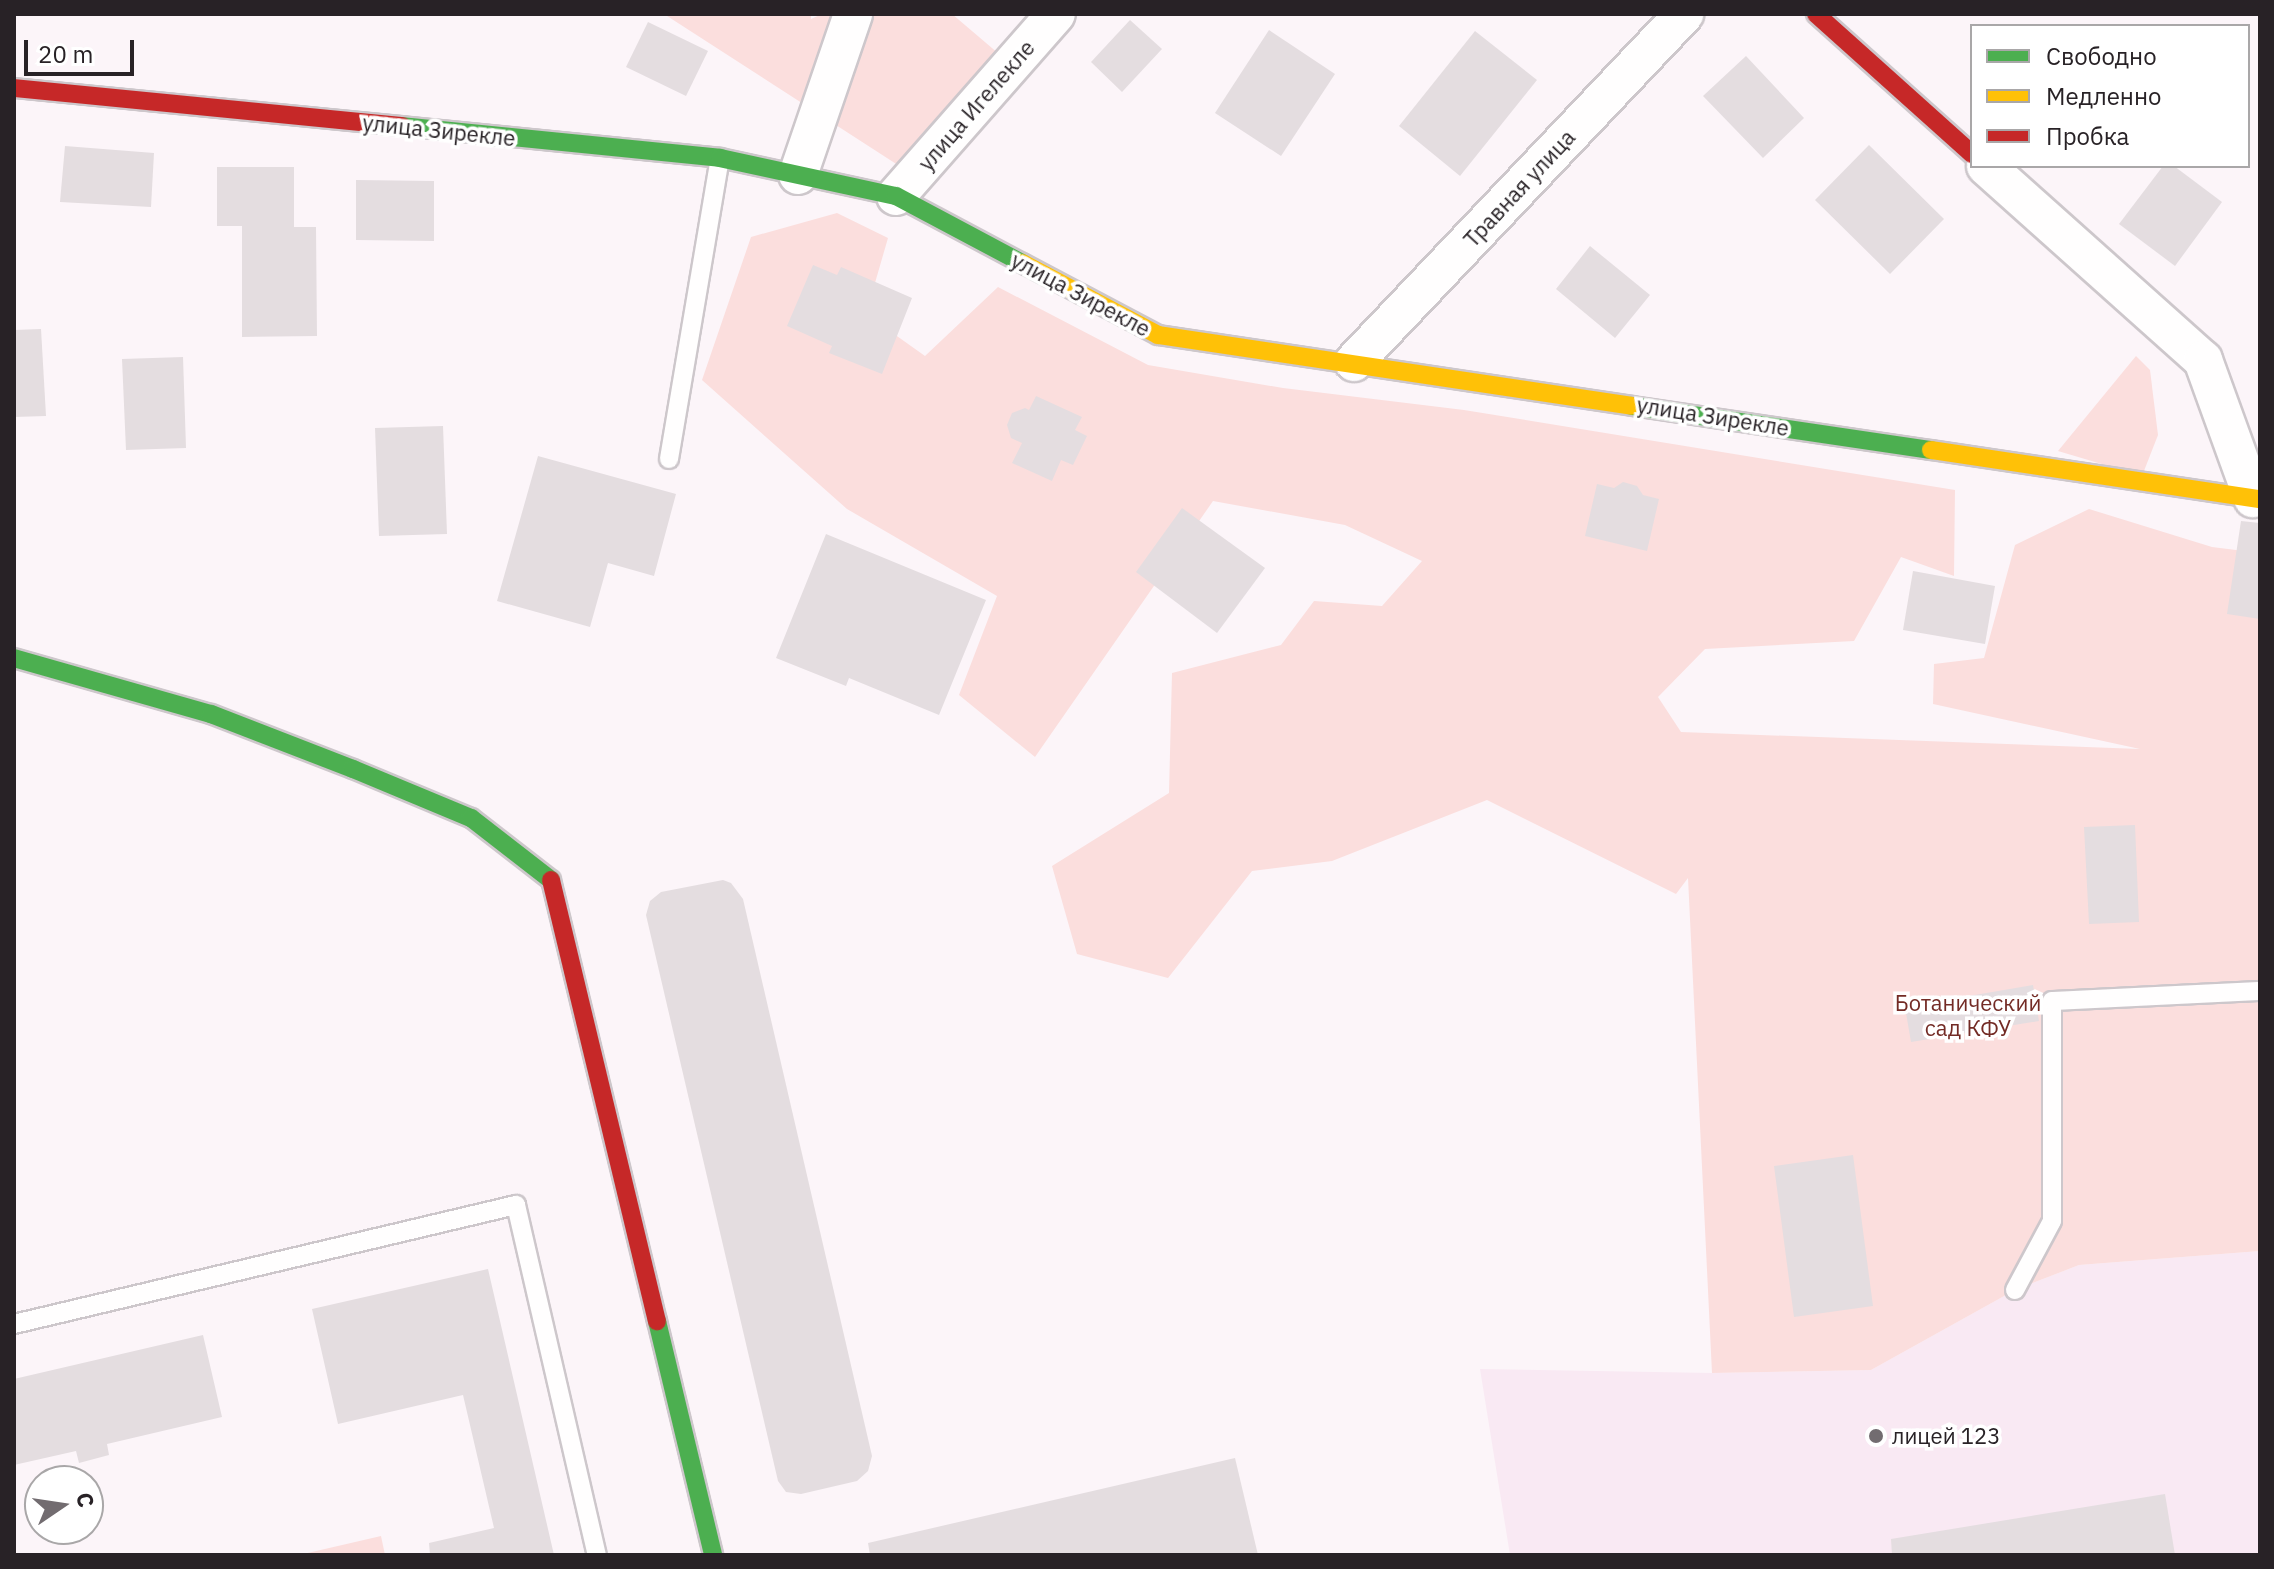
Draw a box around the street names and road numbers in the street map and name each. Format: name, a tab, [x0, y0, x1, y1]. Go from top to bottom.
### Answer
street label: улица Игелекле	[912, 34, 1040, 176]
street label: улица Зирекле	[361, 109, 517, 151]
street label: Травная улица	[1458, 124, 1580, 252]
street label: улица Зирекле	[1007, 246, 1155, 342]
street label: улица Зирекле	[1635, 391, 1791, 441]

